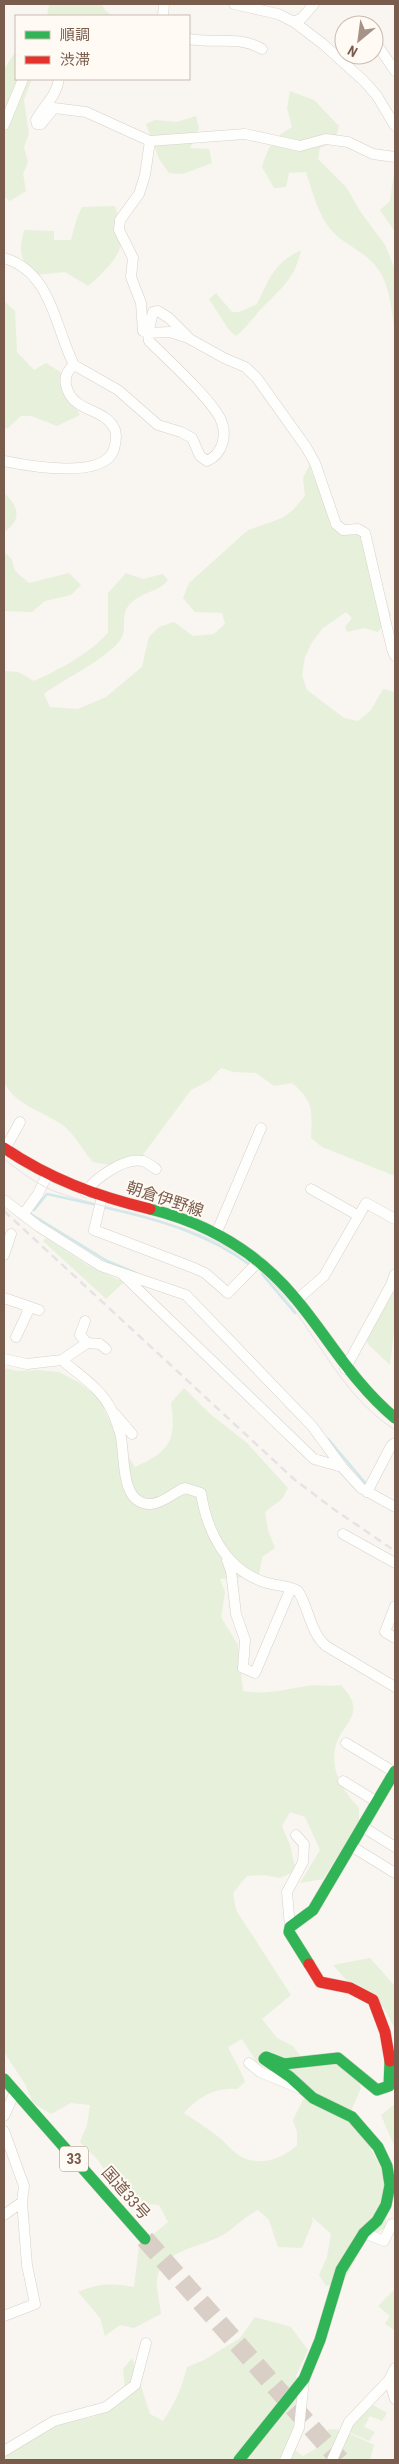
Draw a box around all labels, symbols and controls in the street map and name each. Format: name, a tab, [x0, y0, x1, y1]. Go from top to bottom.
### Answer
legend	[15, 15, 190, 80]
north arrow	[334, 15, 384, 65]
text: 順調	[60, 26, 90, 44]
text: N	[345, 42, 360, 60]
text: 渋滞	[60, 51, 90, 69]
street label: 朝倉伊野線	[124, 1178, 206, 1220]
road number: 33	[60, 2146, 88, 2172]
street label: 国道33号	[98, 2163, 154, 2223]

